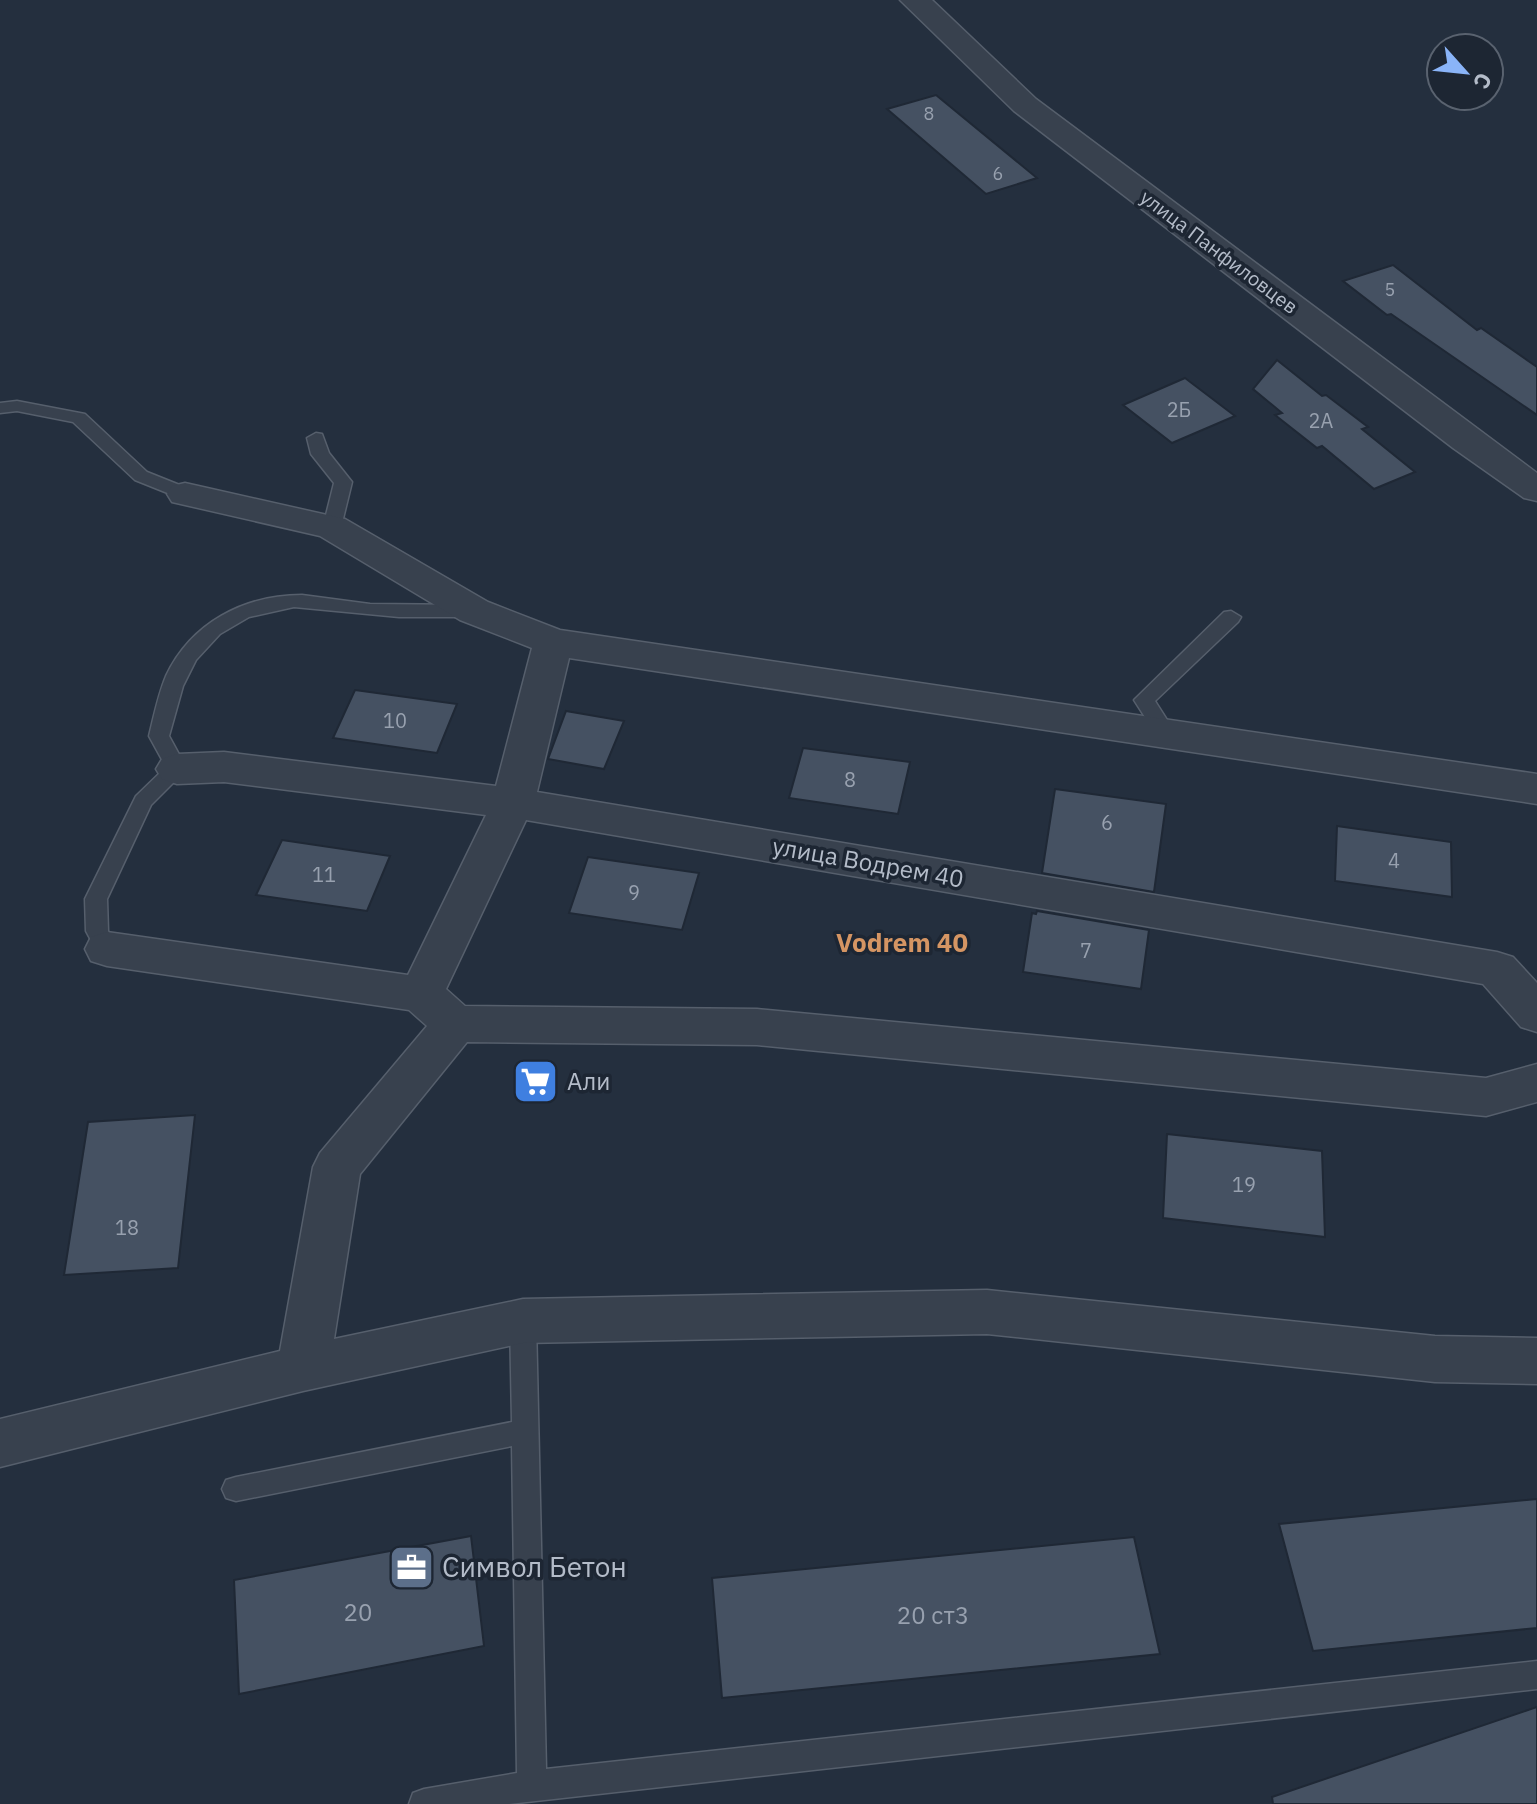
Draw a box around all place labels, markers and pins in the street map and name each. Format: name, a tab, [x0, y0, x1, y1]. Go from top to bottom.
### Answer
supermarket icon: Али	[512, 1058, 560, 1106]
place label: Али	[567, 1065, 610, 1097]
office icon: Символ Бетон	[387, 1543, 435, 1591]
place label: Символ Бетон	[442, 1548, 627, 1585]

